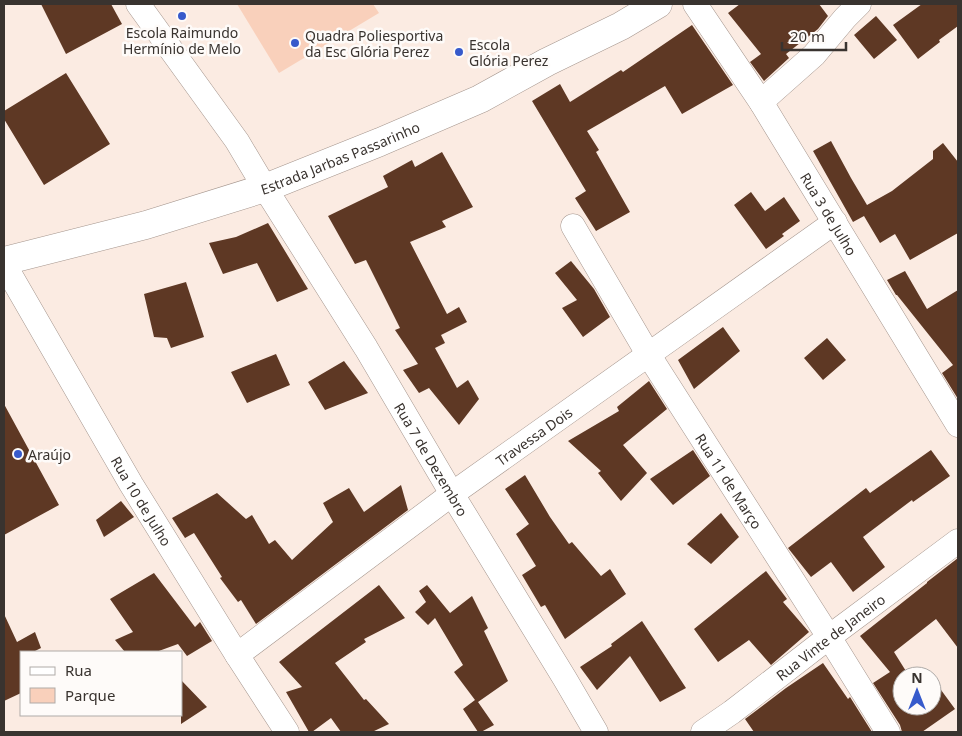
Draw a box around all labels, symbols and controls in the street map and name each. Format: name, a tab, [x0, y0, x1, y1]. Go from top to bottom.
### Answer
marker: Escola Raimundo Hermínio de Melo	[176, 10, 188, 22]
scale bar	[782, 20, 846, 52]
place label: Escola Raimundo Hermínio de Melo	[123, 23, 241, 58]
place label: Quadra Poliesportiva da Esc Glória Perez	[305, 26, 443, 61]
text: 20 m	[790, 26, 825, 46]
place label: Escola Glória Perez	[469, 35, 549, 70]
marker: Quadra Poliesportiva da Esc Glória Perez	[289, 37, 301, 49]
marker: Escola Glória Perez	[453, 46, 465, 58]
street label: Estrada Jarbas Passarinho	[258, 117, 422, 198]
street label: Rua 3 de Julho	[797, 169, 862, 259]
street label: Rua 7 de Dezembro	[391, 399, 473, 519]
street label: Travessa Dois	[492, 402, 576, 470]
street label: Rua 11 de Março	[692, 429, 767, 532]
place label: Araújo	[28, 445, 71, 464]
marker: Araújo	[12, 448, 24, 460]
street label: Rua 10 de Julho	[107, 452, 176, 549]
street label: Rua Vinte de Janeiro	[772, 589, 889, 684]
legend	[20, 651, 182, 716]
text: Rua	[65, 660, 92, 680]
north arrow	[892, 666, 942, 716]
text: N	[911, 668, 923, 687]
text: Parque	[65, 685, 115, 705]

